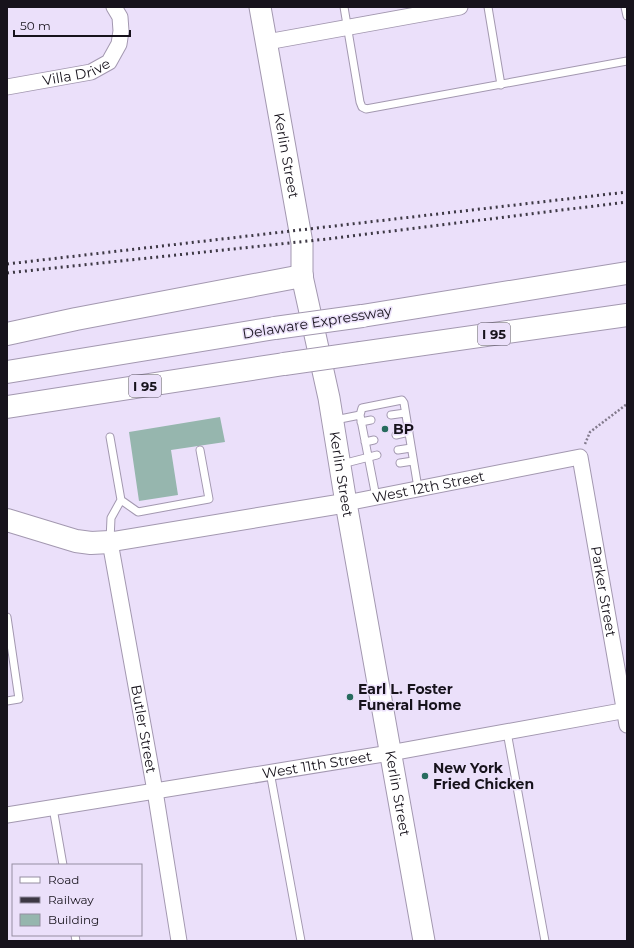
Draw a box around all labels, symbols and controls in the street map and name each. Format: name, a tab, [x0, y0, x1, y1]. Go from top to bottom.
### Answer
scale bar	[14, 12, 130, 38]
text: 50 m	[20, 18, 51, 33]
street label: Villa Drive	[41, 54, 113, 89]
street label: Kerlin Street	[270, 111, 303, 200]
street label: Delaware Expressway	[241, 301, 393, 343]
road number: I 95	[478, 323, 510, 345]
road number: I 95	[129, 375, 161, 397]
place label: BP	[393, 420, 414, 438]
marker: BP	[380, 424, 390, 434]
street label: Kerlin Street	[326, 430, 357, 519]
street label: West 12th Street	[371, 467, 486, 507]
street label: Parker Street	[587, 545, 620, 639]
place label: Earl L. Foster Funeral Home	[358, 680, 461, 714]
street label: Butler Street	[127, 683, 161, 775]
marker: Earl L. Foster Funeral Home	[345, 692, 355, 702]
street label: West 11th Street	[261, 747, 373, 783]
street label: Kerlin Street	[381, 749, 414, 838]
place label: New York Fried Chicken	[433, 759, 534, 793]
marker: New York Fried Chicken	[420, 771, 430, 781]
legend	[12, 864, 142, 936]
text: Road	[48, 872, 79, 887]
text: Railway	[48, 892, 94, 907]
text: Building	[48, 912, 99, 927]

